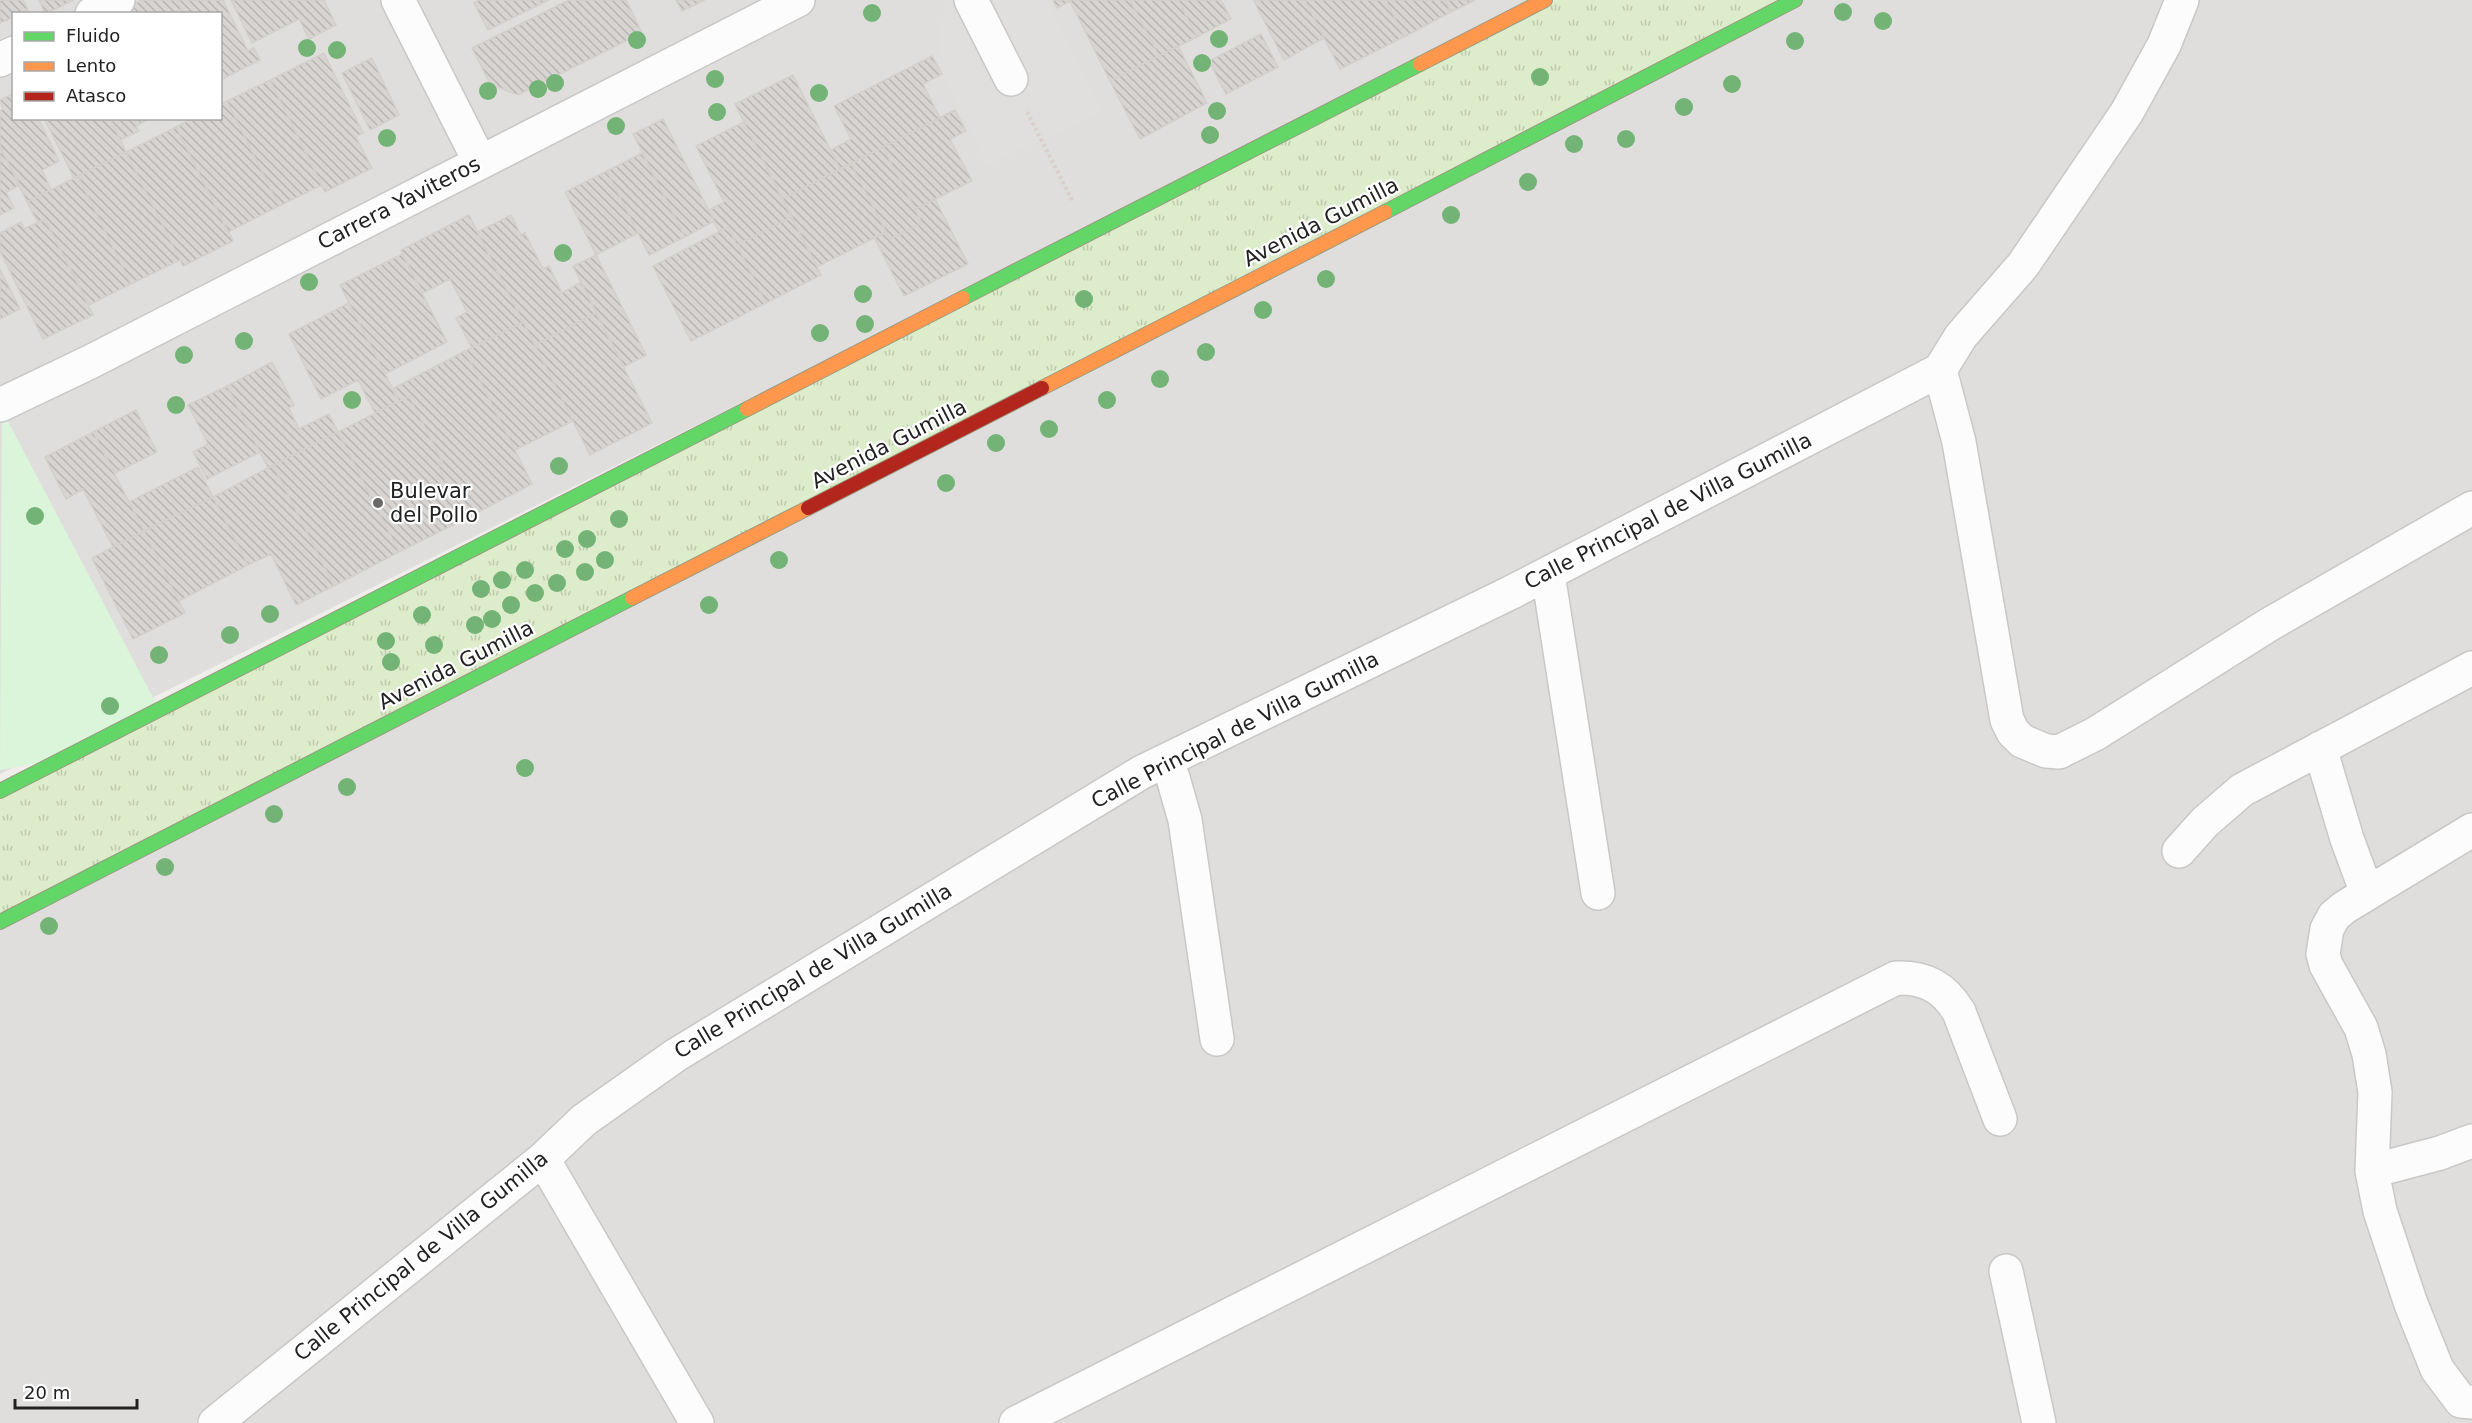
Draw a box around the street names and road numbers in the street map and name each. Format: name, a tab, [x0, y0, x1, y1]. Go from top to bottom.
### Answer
street label: Carrera Yaviteros	[314, 152, 484, 254]
street label: Avenida Gumilla	[1239, 173, 1403, 271]
street label: Avenida Gumilla	[807, 395, 971, 493]
street label: Calle Principal de Villa Gumilla	[1520, 428, 1816, 594]
street label: Avenida Gumilla	[374, 616, 538, 714]
street label: Calle Principal de Villa Gumilla	[1087, 647, 1383, 813]
street label: Calle Principal de Villa Gumilla	[670, 879, 956, 1063]
street label: Calle Principal de Villa Gumilla	[289, 1146, 553, 1366]

